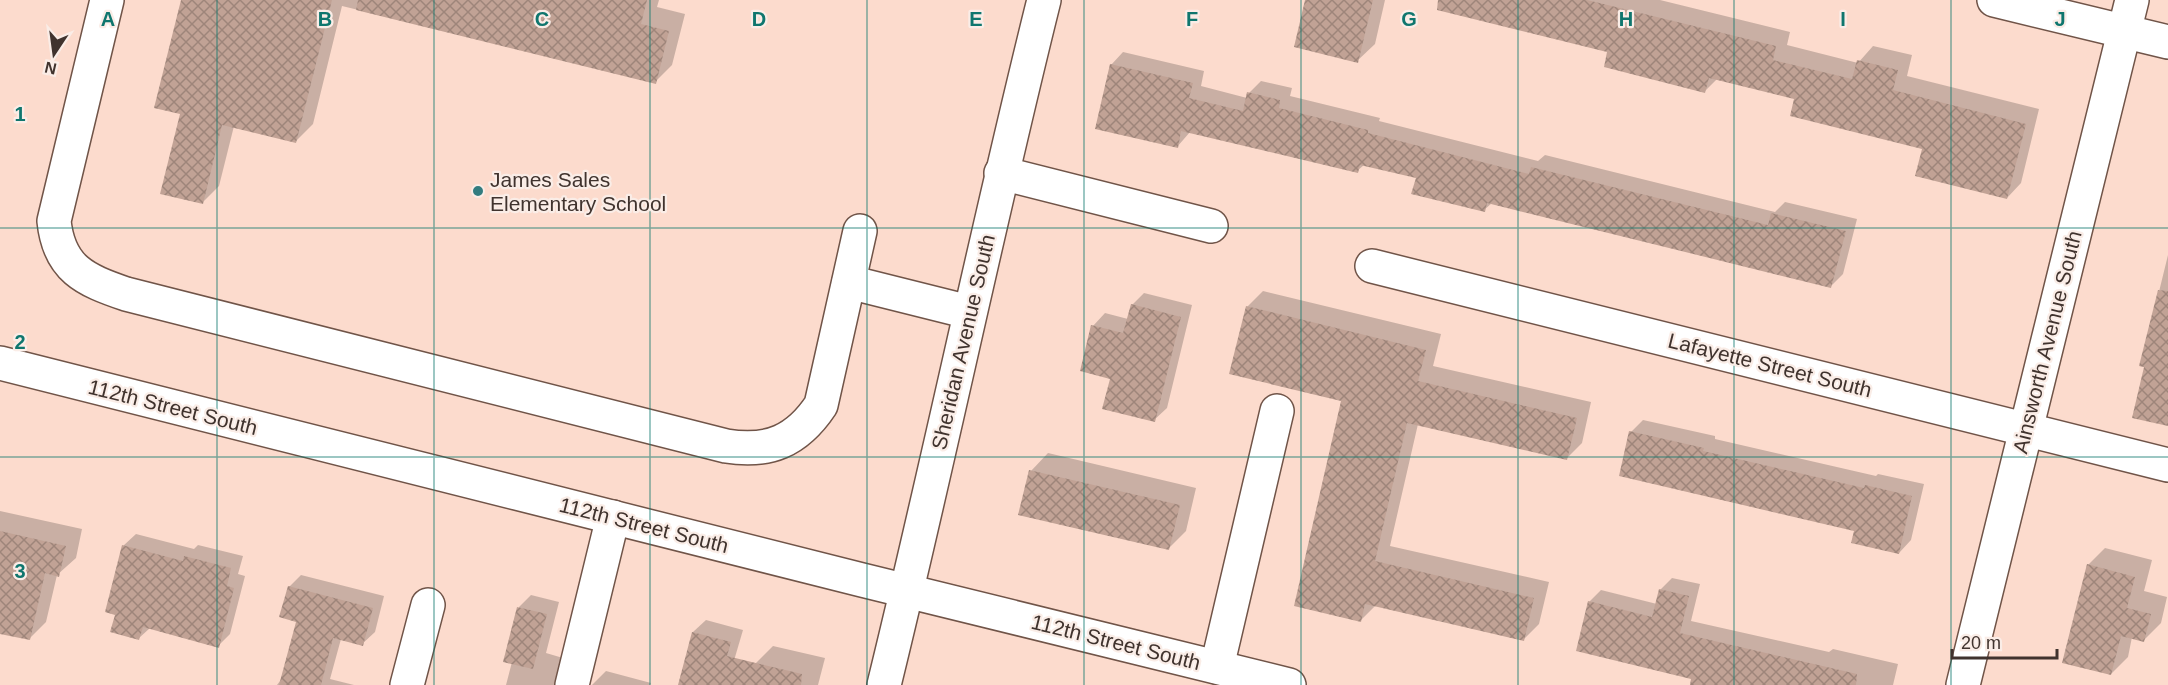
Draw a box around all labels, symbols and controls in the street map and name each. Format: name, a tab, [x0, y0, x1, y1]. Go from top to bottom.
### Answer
text: A	[101, 8, 115, 30]
text: B	[318, 8, 332, 30]
text: C	[535, 8, 549, 30]
text: D	[752, 8, 766, 30]
text: E	[969, 8, 983, 30]
text: F	[1186, 8, 1198, 30]
text: G	[1401, 8, 1417, 30]
text: H	[1619, 8, 1633, 30]
text: I	[1840, 8, 1846, 30]
text: J	[2054, 8, 2066, 30]
north arrow	[24, 24, 84, 84]
text: N	[43, 59, 58, 78]
text: 1	[14, 103, 26, 125]
place label: James Sales Elementary School	[490, 168, 666, 215]
marker: James Sales Elementary School	[471, 184, 485, 198]
street label: Ainsworth Avenue South	[2008, 228, 2086, 456]
street label: Sheridan Avenue South	[927, 232, 999, 452]
street label: Lafayette Street South	[1666, 329, 1874, 401]
text: 2	[14, 331, 26, 353]
street label: 112th Street South	[86, 375, 260, 439]
street label: 112th Street South	[557, 493, 731, 557]
text: 3	[14, 560, 26, 582]
street label: 112th Street South	[1029, 610, 1203, 674]
scale bar	[1952, 622, 2057, 660]
text: 20 m	[1961, 633, 2001, 653]

